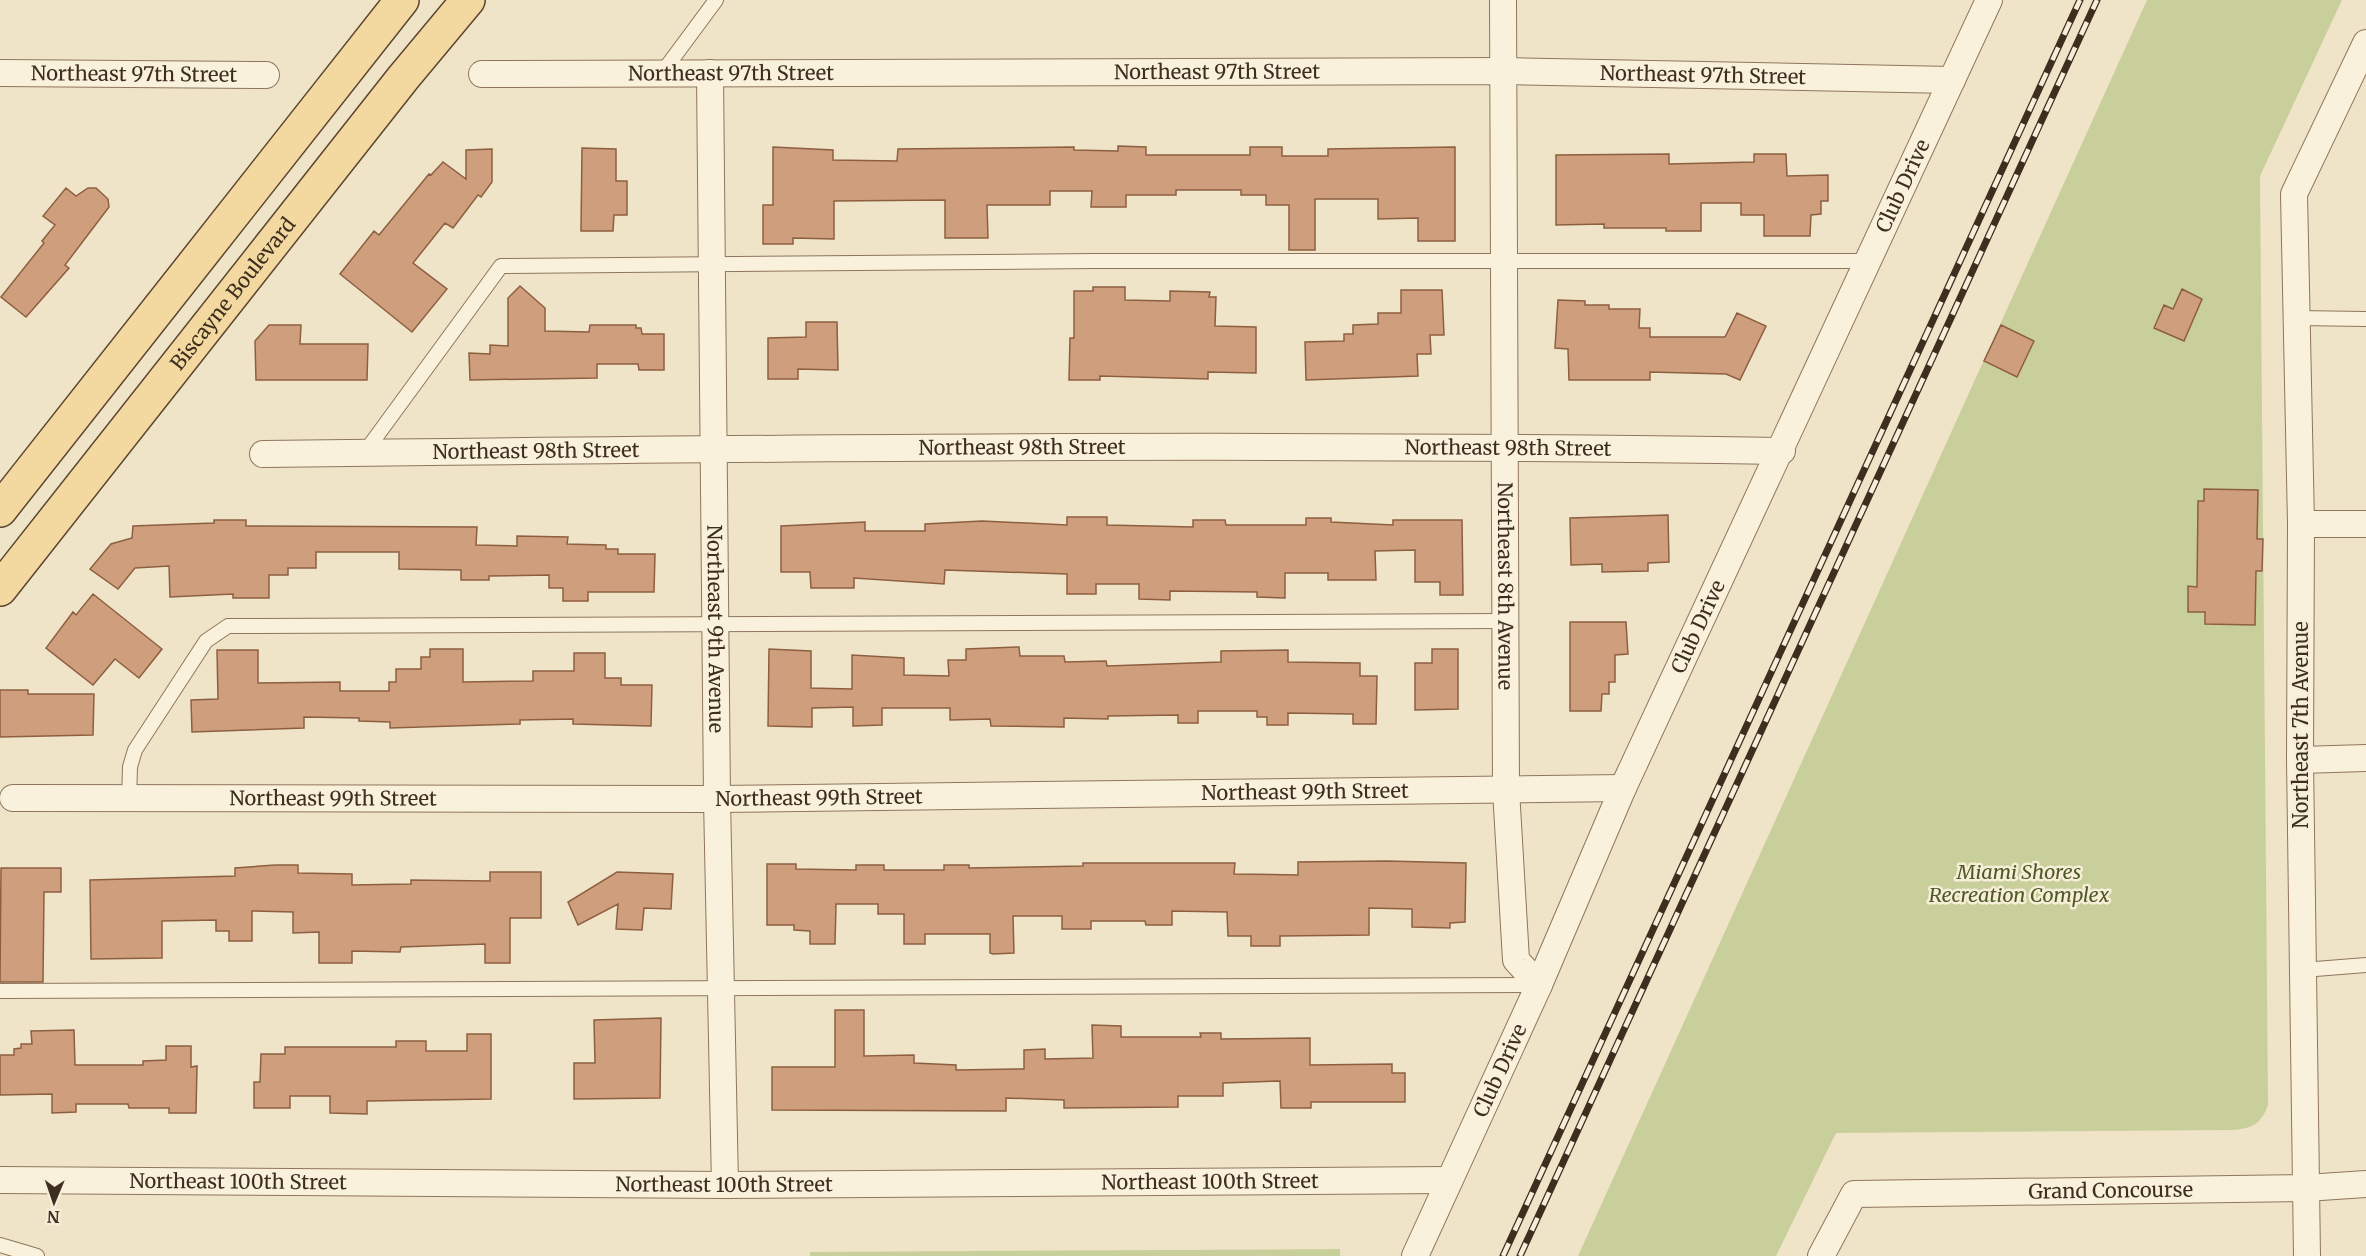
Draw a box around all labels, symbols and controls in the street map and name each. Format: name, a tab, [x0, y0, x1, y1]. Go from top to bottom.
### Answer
street label: Northeast 97th Street	[1114, 59, 1320, 84]
street label: Northeast 97th Street	[31, 60, 237, 87]
street label: Northeast 97th Street	[628, 60, 834, 86]
street label: Northeast 97th Street	[1600, 60, 1806, 89]
street label: Club Drive	[1870, 135, 1935, 236]
street label: Biscayne Boulevard	[165, 212, 300, 375]
street label: Northeast 98th Street	[918, 434, 1126, 460]
street label: Northeast 98th Street	[1404, 434, 1612, 461]
street label: Northeast 98th Street	[432, 437, 640, 464]
street label: Northeast 8th Avenue	[1493, 482, 1519, 690]
street label: Northeast 9th Avenue	[702, 525, 729, 733]
street label: Club Drive	[1665, 576, 1730, 677]
street label: Northeast 7th Avenue	[2288, 621, 2313, 829]
street label: Northeast 99th Street	[1201, 778, 1409, 805]
street label: Northeast 99th Street	[715, 784, 923, 811]
street label: Northeast 99th Street	[229, 785, 437, 811]
park label: Miami Shores Recreation Complex	[1929, 859, 2110, 907]
street label: Club Drive	[1467, 1020, 1532, 1121]
street label: Northeast 100th Street	[129, 1168, 347, 1194]
street label: Northeast 100th Street	[1101, 1168, 1319, 1194]
street label: Northeast 100th Street	[615, 1171, 833, 1197]
north arrow	[24, 1172, 84, 1232]
street label: Grand Concourse	[2028, 1177, 2193, 1204]
text: N	[46, 1207, 60, 1227]

